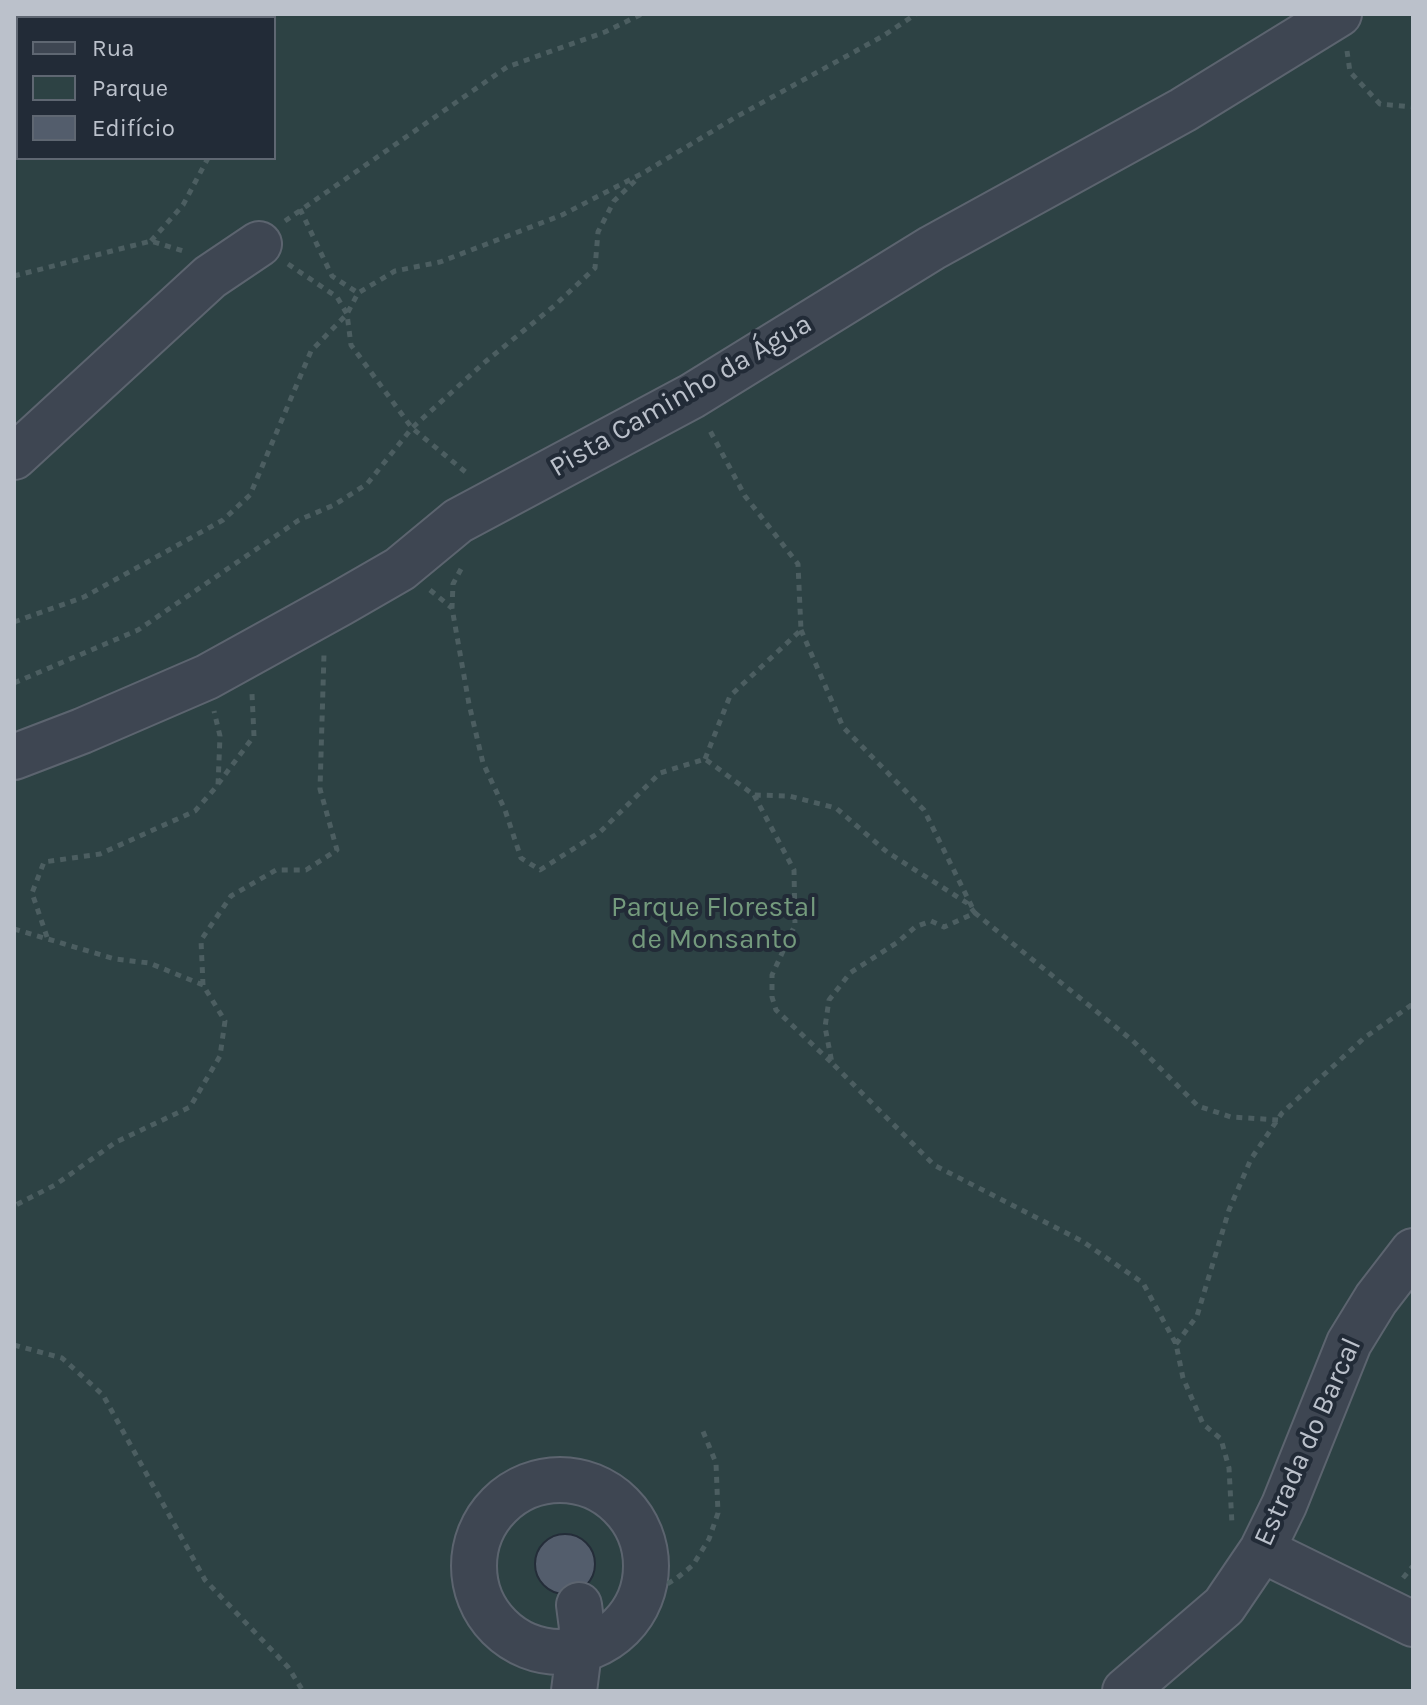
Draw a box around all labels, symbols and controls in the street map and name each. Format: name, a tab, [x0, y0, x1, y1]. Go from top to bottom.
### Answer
legend	[16, 16, 276, 160]
text: Rua	[92, 34, 134, 62]
text: Parque	[92, 74, 168, 102]
text: Edifício	[92, 114, 175, 142]
street label: Pista Caminho da Água	[544, 307, 818, 485]
park label: Parque Florestal de Monsanto	[611, 891, 817, 957]
street label: Estrada do Barcal	[1247, 1333, 1369, 1551]

